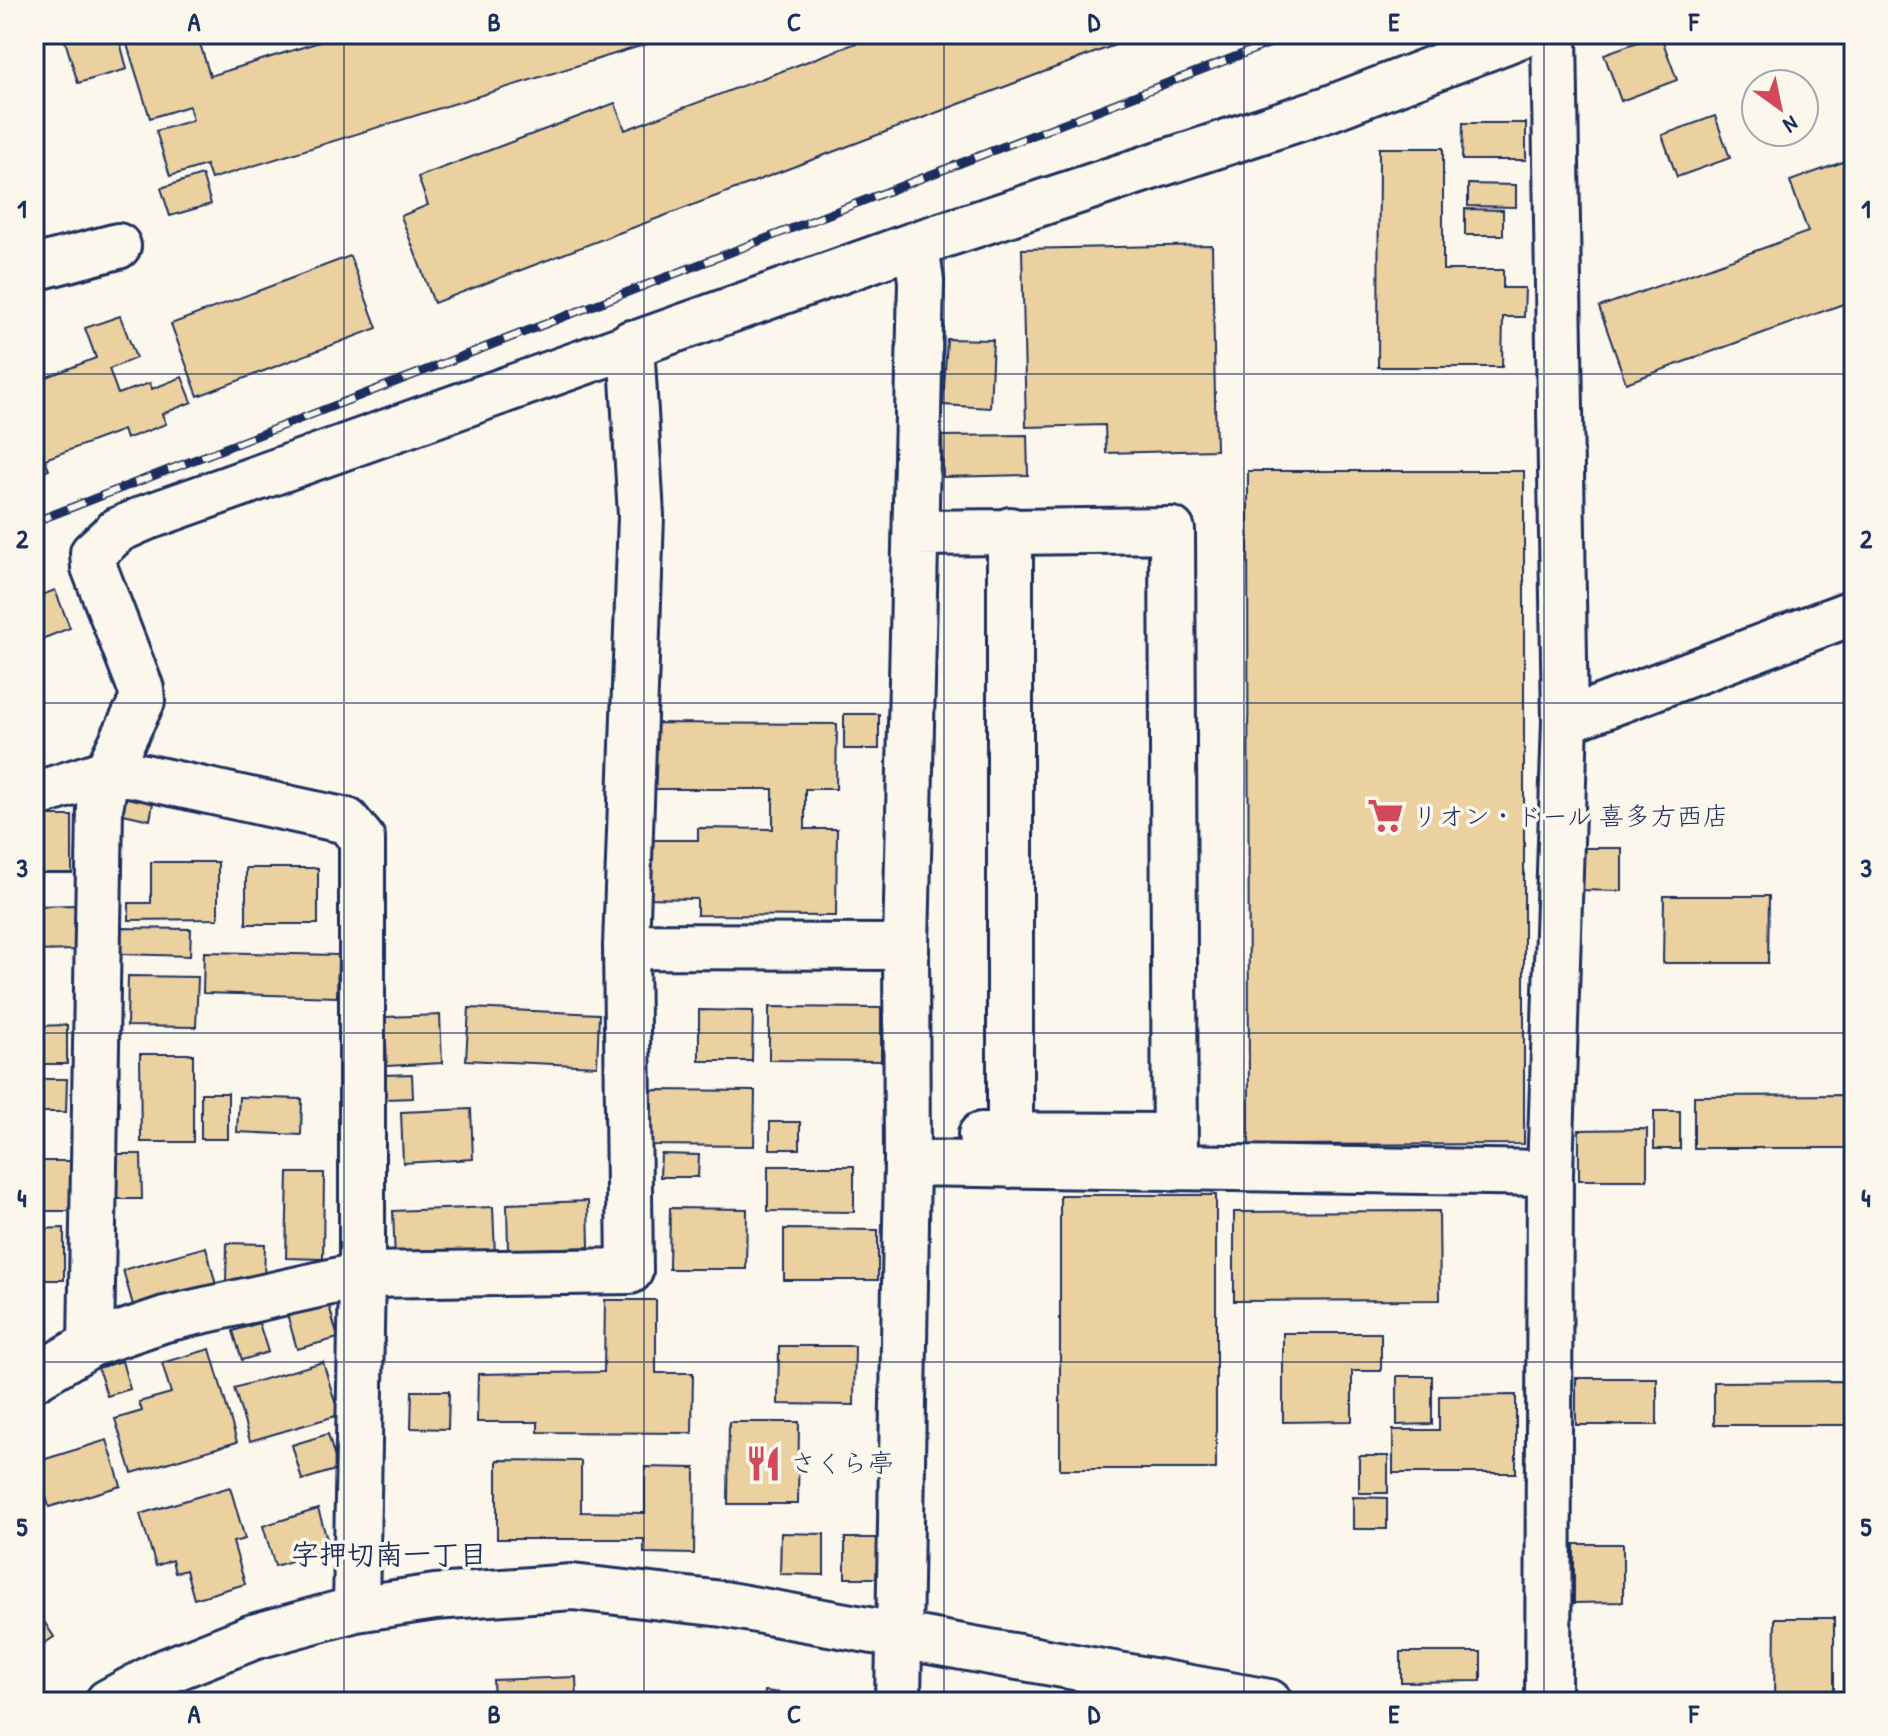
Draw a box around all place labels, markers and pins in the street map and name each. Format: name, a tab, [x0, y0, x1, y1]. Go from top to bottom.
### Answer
supermarket icon: リオン・ドール 喜多方西店	[1367, 797, 1405, 835]
place label: リオン・ドール 喜多方西店	[1412, 798, 1728, 833]
restaurant icon: さくら亭	[745, 1444, 783, 1482]
place label: さくら亭	[790, 1445, 894, 1480]

